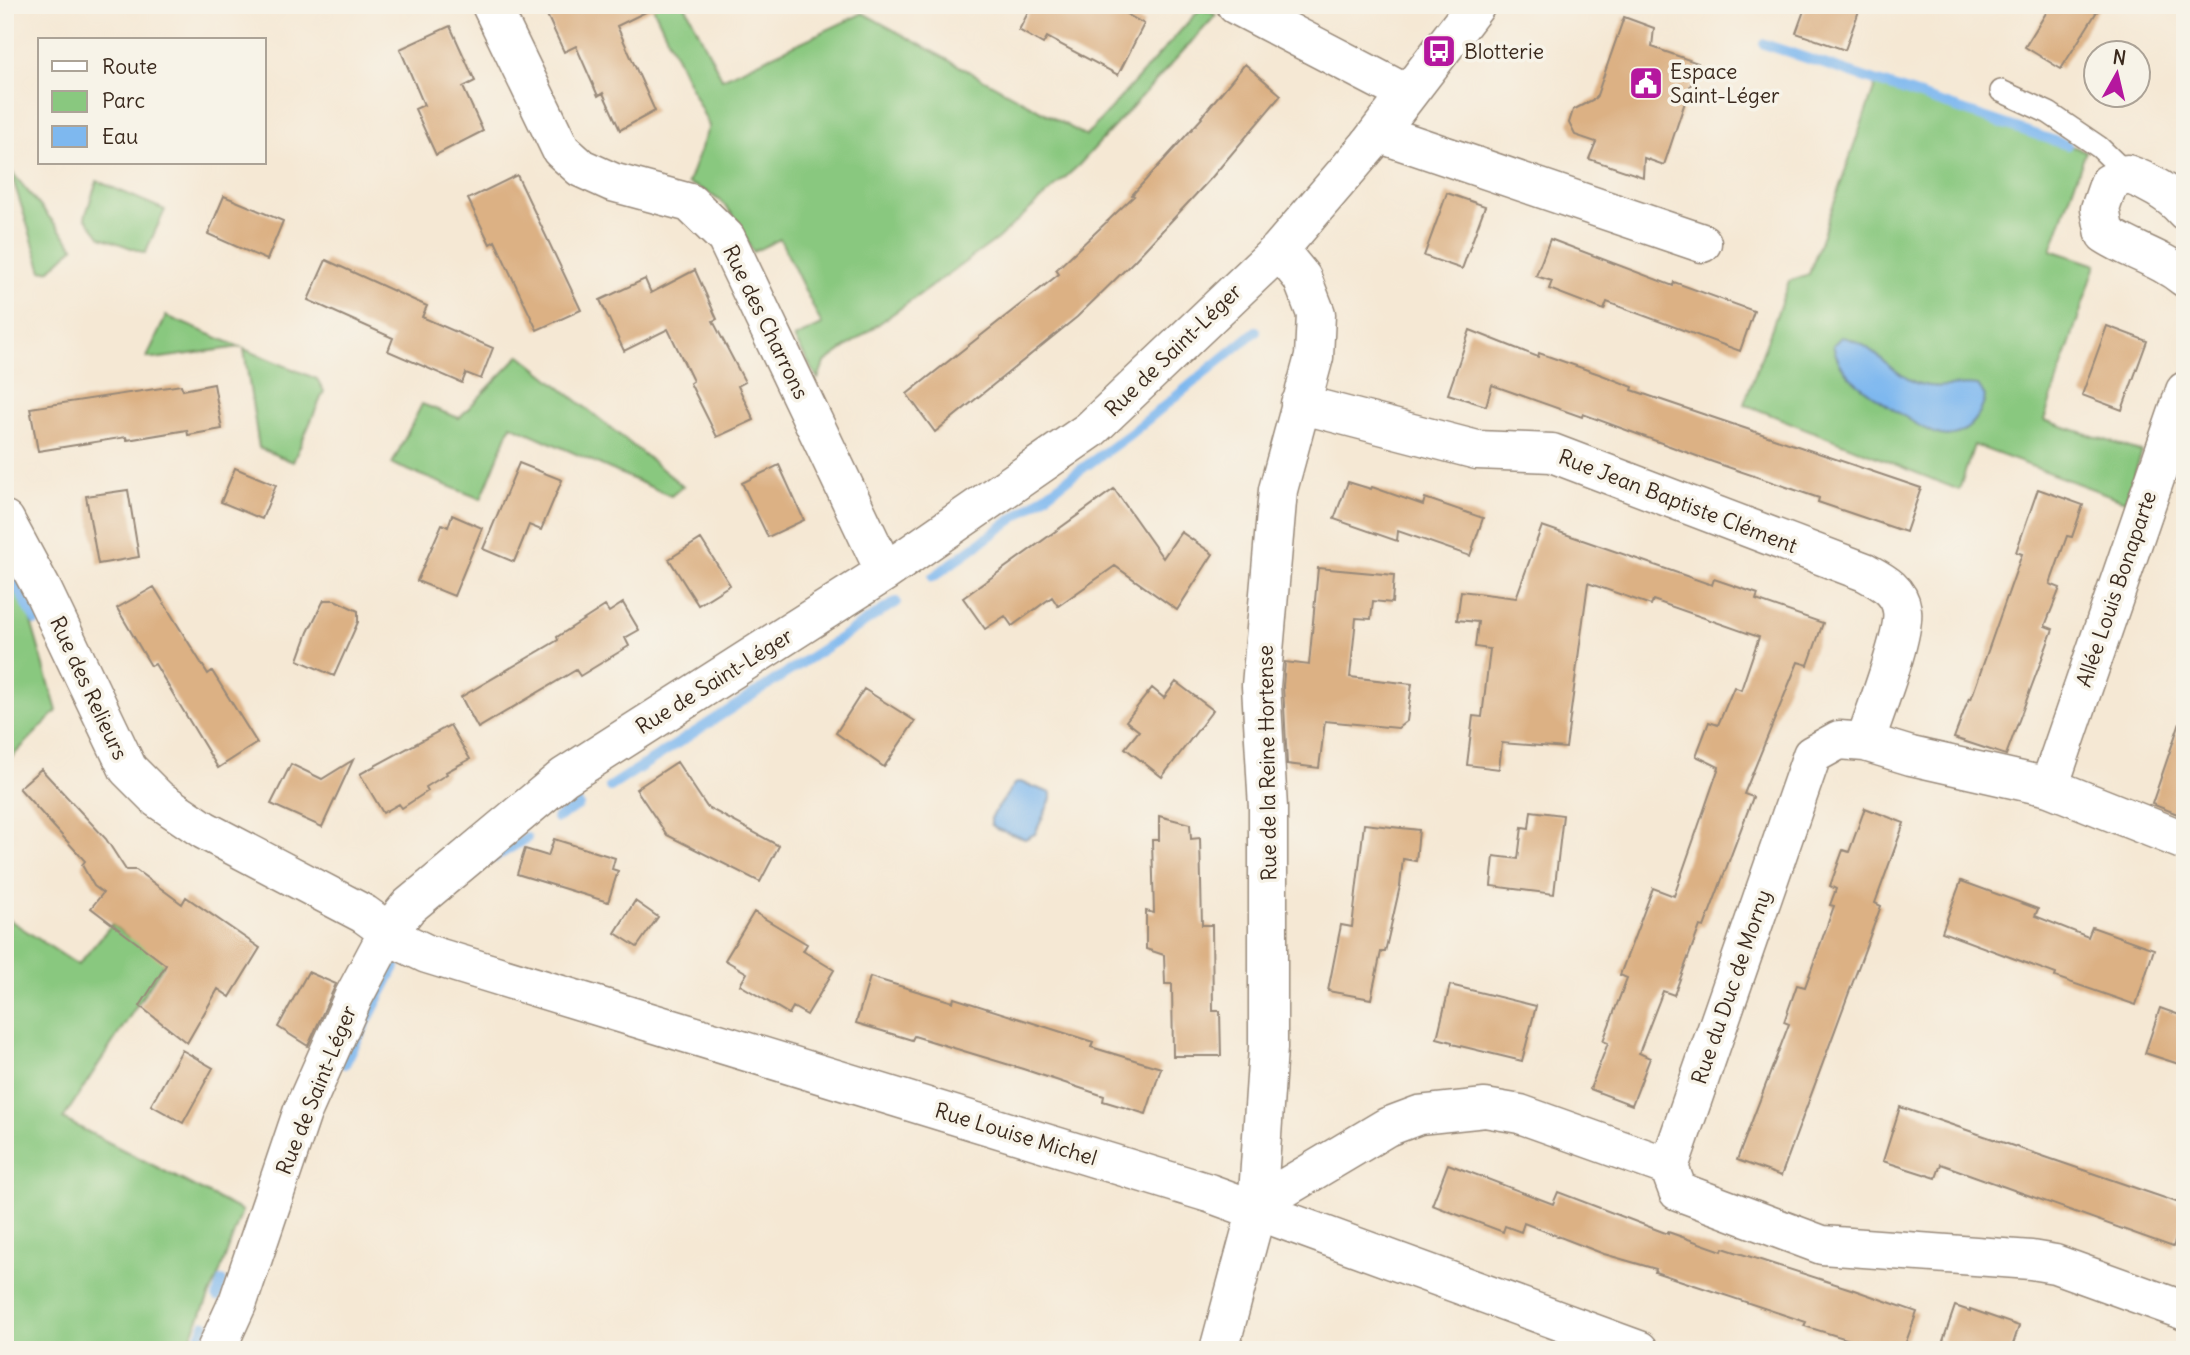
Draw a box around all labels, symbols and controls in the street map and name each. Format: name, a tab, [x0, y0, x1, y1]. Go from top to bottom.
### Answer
bus stop icon: Blotterie	[1420, 32, 1458, 70]
legend	[38, 38, 266, 164]
place label: Blotterie	[1464, 38, 1544, 65]
north arrow	[2082, 38, 2152, 108]
text: N	[2111, 44, 2128, 70]
text: Route	[102, 53, 157, 80]
place label: Espace Saint-Léger	[1670, 58, 1780, 109]
public building icon: Espace Saint-Léger	[1627, 64, 1665, 102]
text: Parc	[102, 87, 145, 114]
text: Eau	[102, 123, 138, 150]
street label: Rue des Charrons	[717, 240, 815, 404]
street label: Rue de Saint-Léger	[1099, 277, 1247, 422]
street label: Rue Jean Baptiste Clément	[1555, 443, 1801, 559]
street label: Allée Louis Bonaparte	[2070, 487, 2162, 691]
street label: Rue des Relieurs	[44, 612, 134, 764]
street label: Rue de Saint-Léger	[631, 622, 798, 740]
street label: Rue de la Reine Hortense	[1251, 645, 1283, 881]
street label: Rue du Duc de Morny	[1685, 886, 1777, 1088]
street label: Rue de Saint-Léger	[270, 1001, 362, 1178]
street label: Rue Louise Michel	[932, 1097, 1100, 1171]

